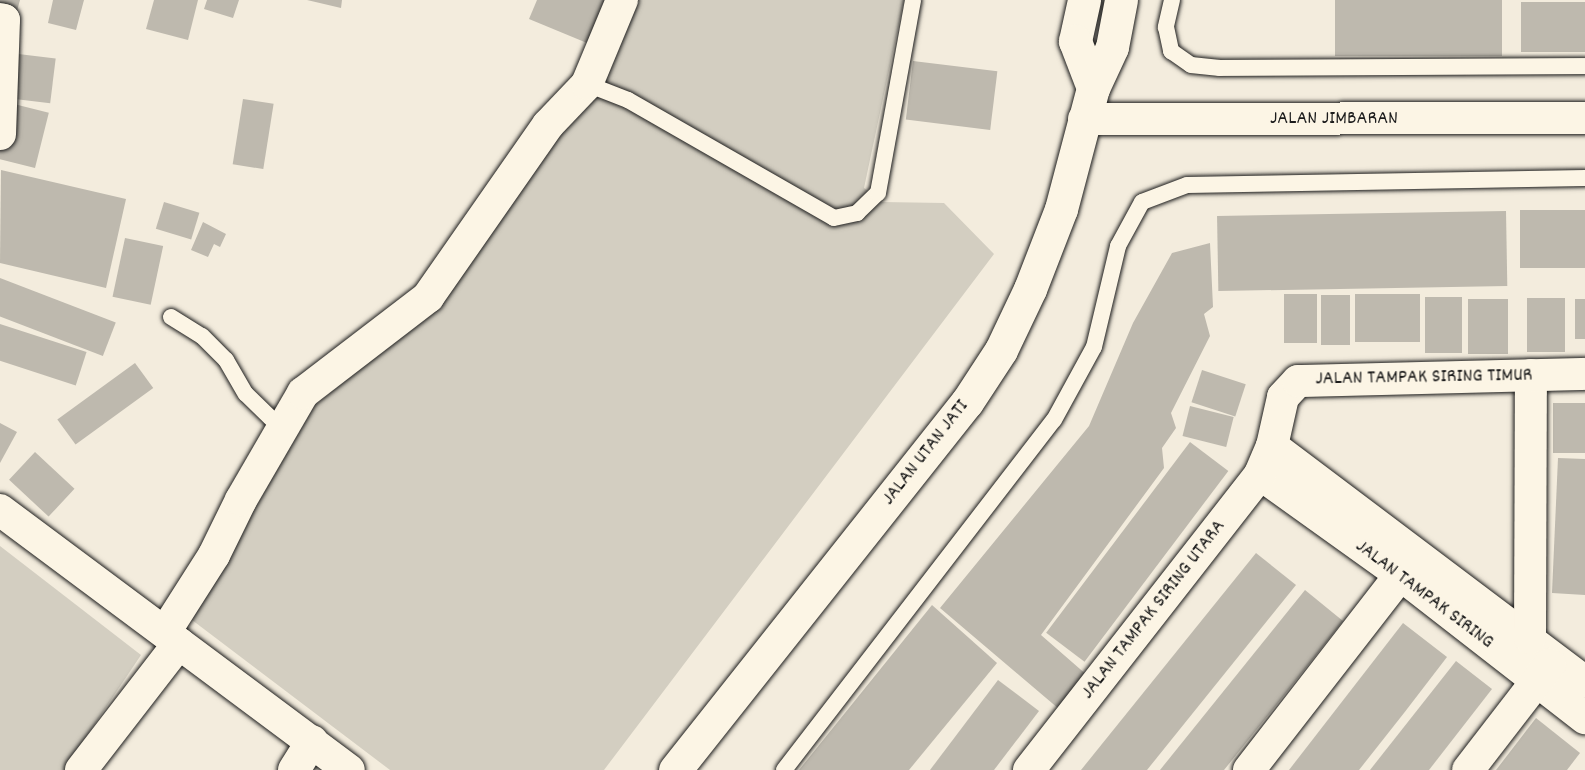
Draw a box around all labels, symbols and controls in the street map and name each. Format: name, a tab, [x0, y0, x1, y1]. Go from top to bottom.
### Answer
street label: JALAN JIMBARAN	[1270, 107, 1398, 131]
street label: JALAN TAMPAK SIRING TIMUR	[1315, 364, 1533, 392]
street label: JALAN UTAN JATI	[877, 396, 975, 510]
street label: JALAN TAMPAK SIRING UTARA	[1077, 516, 1231, 704]
street label: JALAN TAMPAK SIRING	[1350, 535, 1498, 655]

